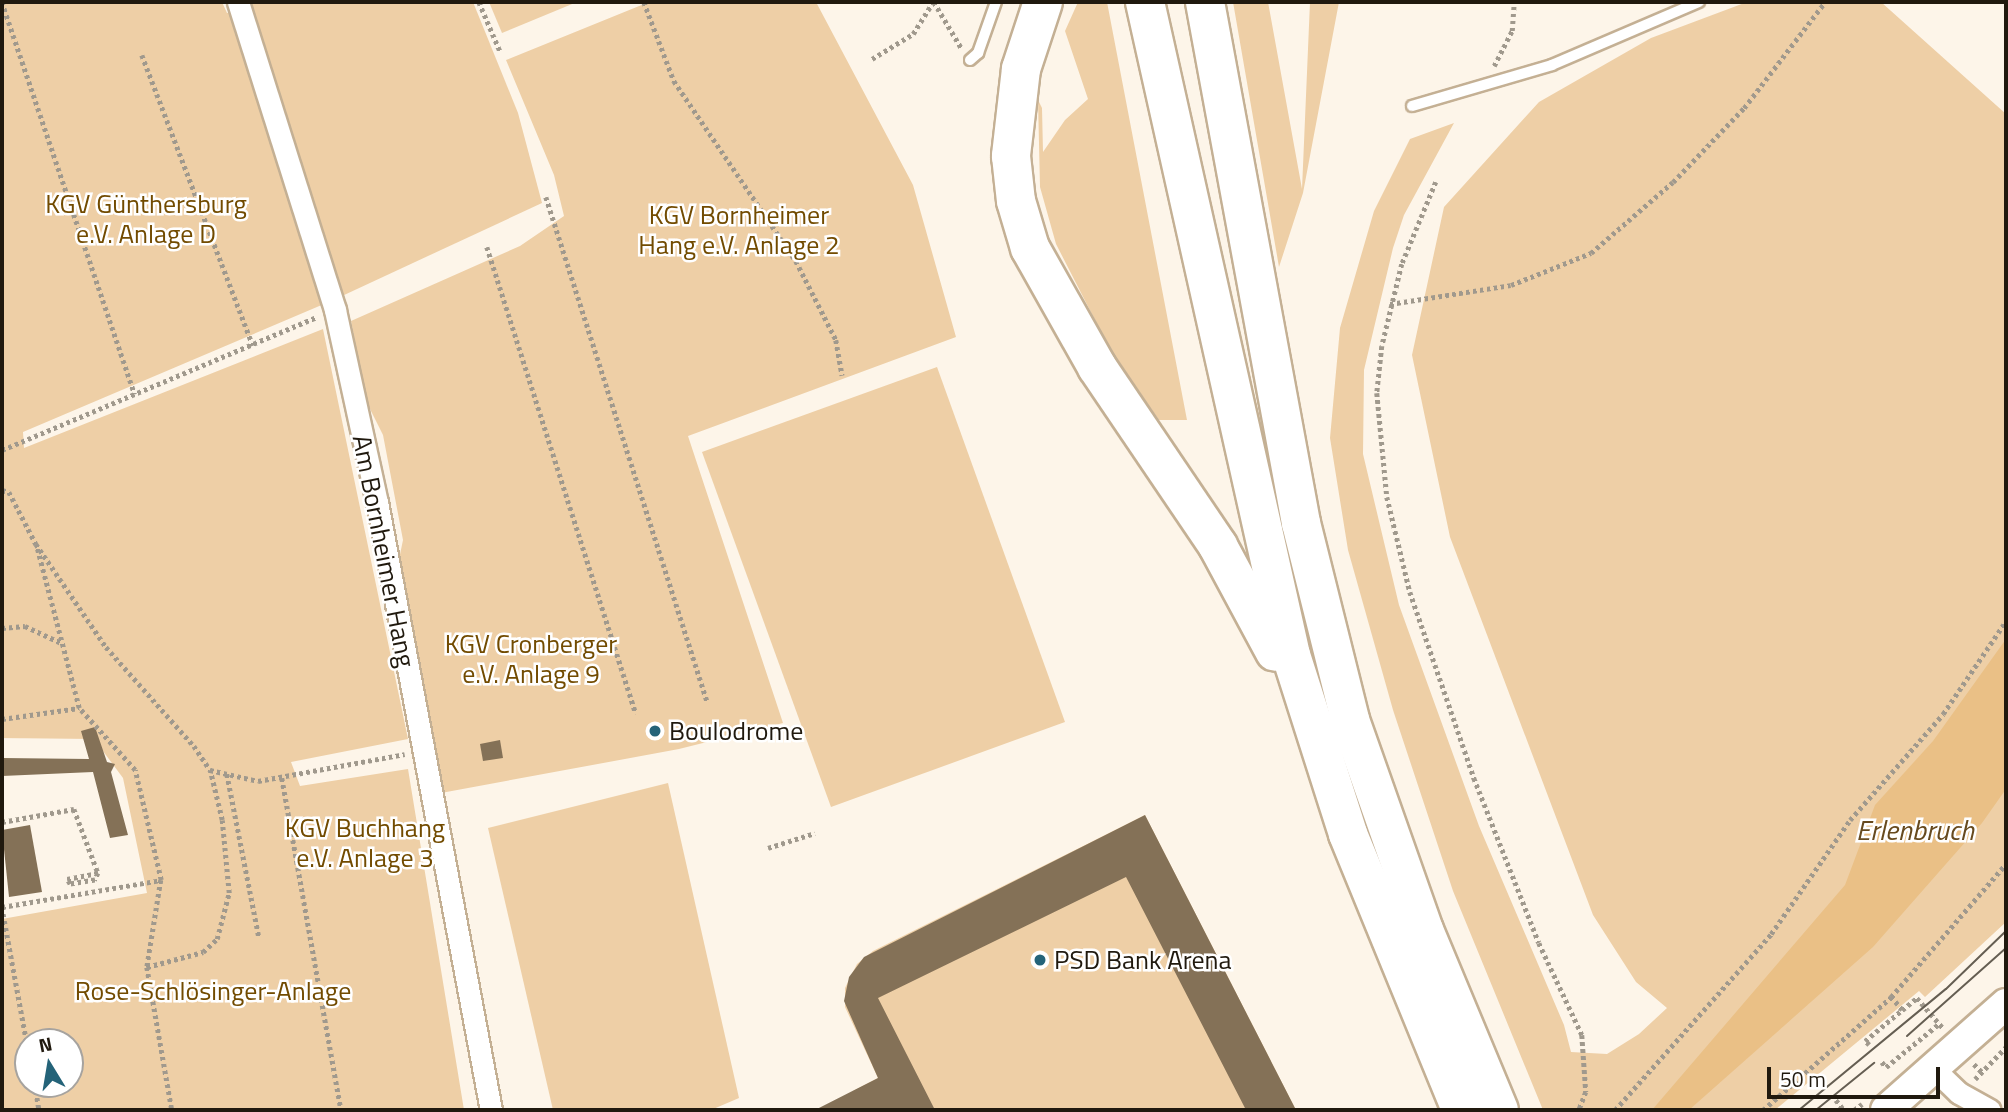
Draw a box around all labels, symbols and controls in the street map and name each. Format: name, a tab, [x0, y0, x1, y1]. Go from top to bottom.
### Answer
park label: KGV Günthersburg e.V. Anlage D	[45, 188, 247, 249]
park label: KGV Bornheimer Hang e.V. Anlage 2	[638, 199, 840, 260]
street label: Am Bornheimer Hang	[346, 432, 422, 670]
park label: KGV Cronberger e.V. Anlage 9	[445, 628, 617, 690]
place label: Boulodrome	[669, 715, 803, 747]
marker: Boulodrome	[647, 723, 663, 739]
park label: KGV Buchhang e.V. Anlage 3	[285, 812, 445, 874]
water label: Erlenbruch	[1856, 813, 1974, 847]
place label: PSD Bank Arena	[1054, 944, 1232, 976]
marker: PSD Bank Arena	[1032, 952, 1048, 968]
park label: Rose-Schlösinger-Anlage	[75, 975, 351, 1007]
north arrow	[14, 1028, 84, 1098]
text: N	[36, 1028, 55, 1059]
scale bar	[1770, 1052, 1943, 1096]
text: 50 m	[1780, 1063, 1826, 1095]

